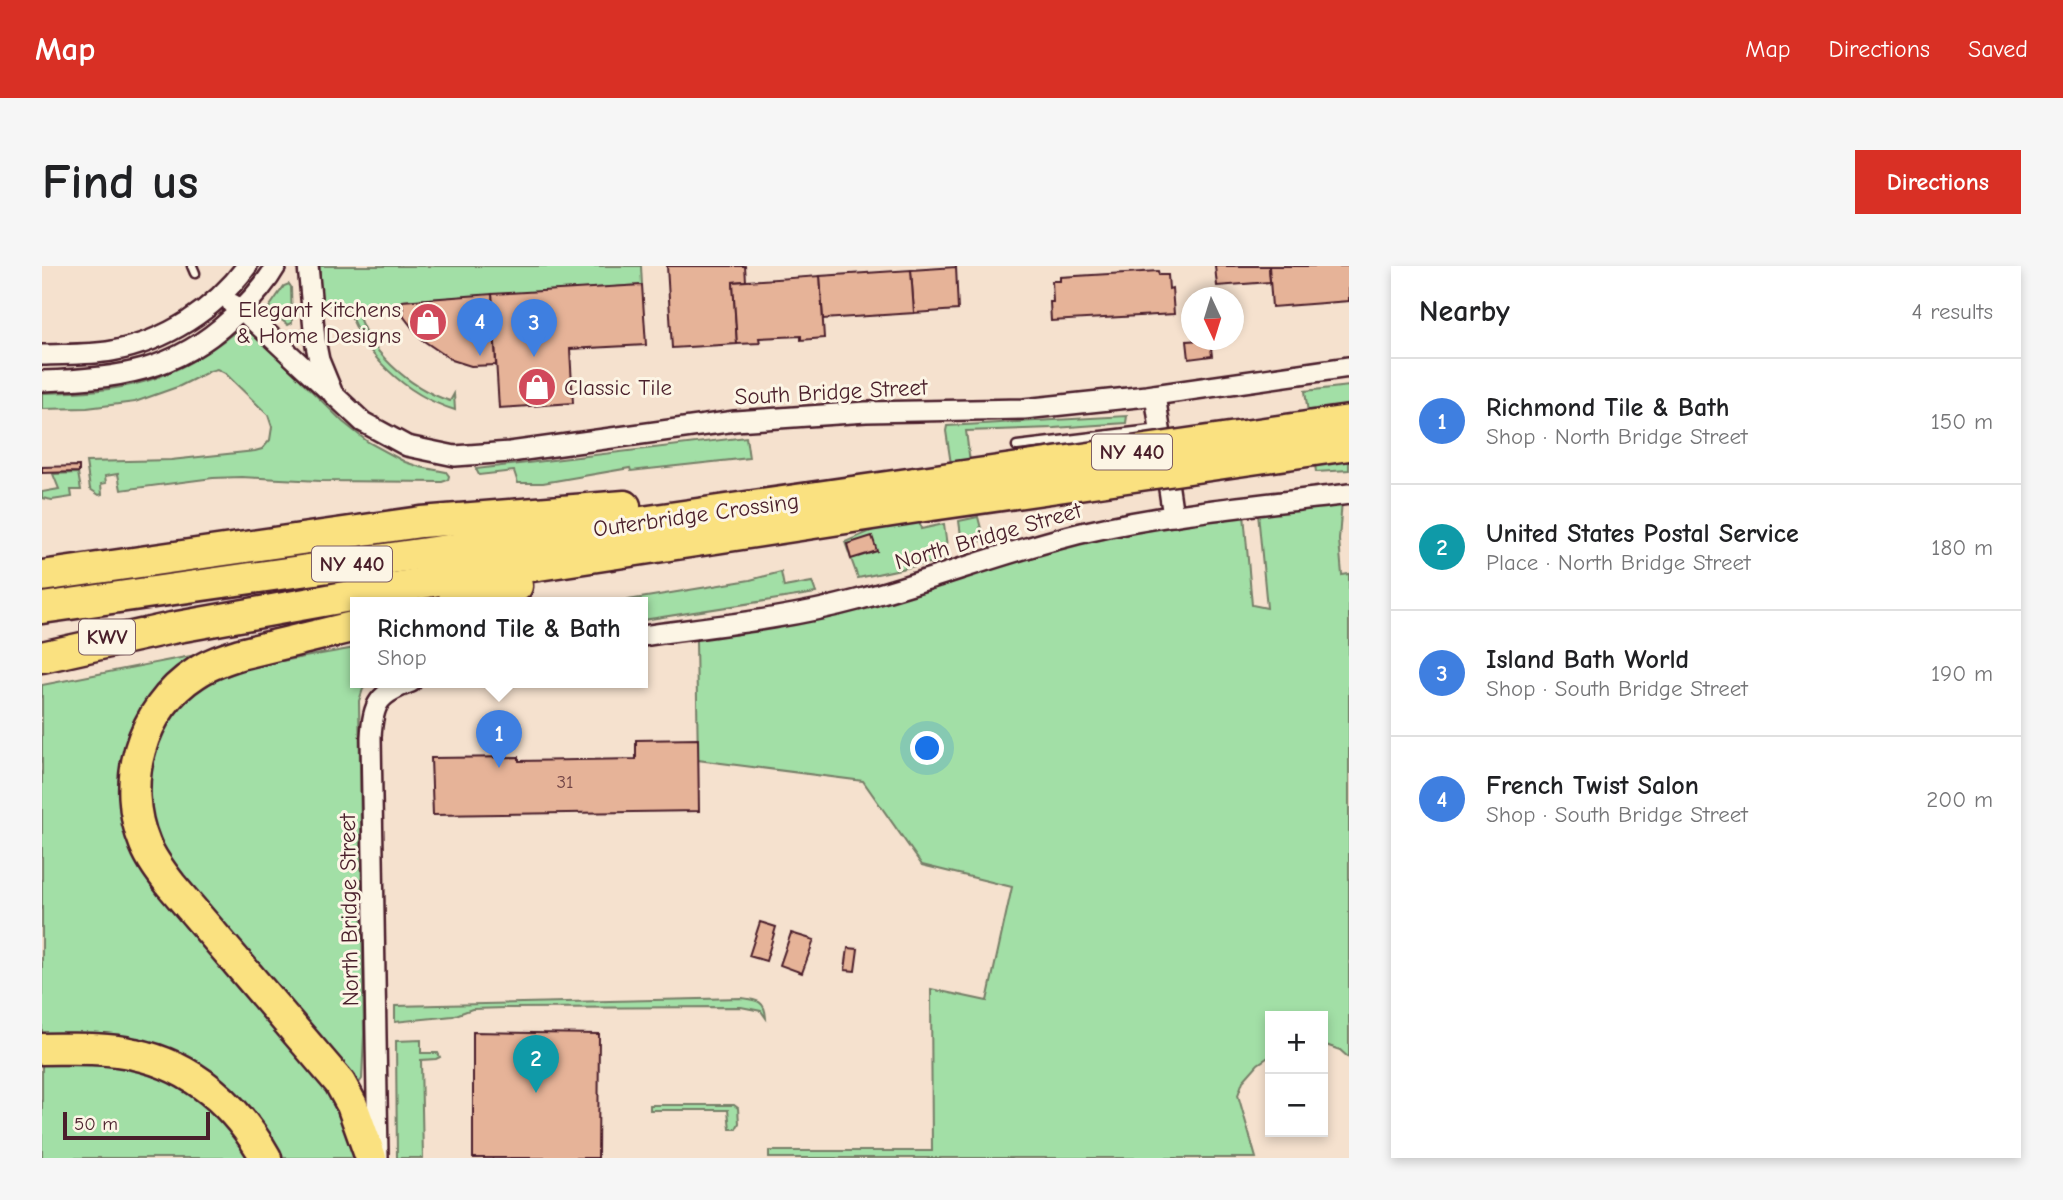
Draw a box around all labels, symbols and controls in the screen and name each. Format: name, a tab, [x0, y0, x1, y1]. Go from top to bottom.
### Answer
text: Map	[35, 30, 96, 68]
text: Map	[1745, 35, 1791, 63]
text: Directions	[1829, 35, 1930, 63]
text: Saved	[1968, 35, 2028, 63]
button: Directions	[1855, 150, 2021, 214]
text: Find us	[42, 154, 198, 210]
north arrow	[1181, 287, 1244, 350]
text: Nearby	[1419, 294, 1510, 329]
place label: Elegant Kitchens & Home Designs	[236, 296, 401, 349]
pin: 4	[457, 298, 503, 356]
text: 4 results	[1911, 298, 1993, 325]
pin: 3	[511, 299, 557, 357]
shop icon: Elegant Kitchens & Home Designs	[407, 301, 449, 343]
shop icon: Classic Tile	[516, 366, 558, 408]
street label: South Bridge Street	[734, 373, 929, 411]
place label: Classic Tile	[564, 374, 672, 401]
text: Richmond Tile & Bath	[1486, 393, 1729, 423]
text: 1	[1437, 408, 1447, 435]
text: 150 m	[1931, 408, 1993, 435]
text: Shop · North Bridge Street	[1486, 423, 1748, 450]
road number: NY 440	[1092, 434, 1172, 470]
street label: Outerbridge Crossing	[591, 487, 801, 543]
street label: North Bridge Street	[892, 496, 1086, 576]
text: United States Postal Service	[1486, 519, 1799, 549]
text: 2	[1436, 534, 1448, 561]
text: 180 m	[1931, 534, 1993, 561]
road number: NY 440	[312, 546, 392, 582]
text: Place · North Bridge Street	[1486, 549, 1751, 576]
popup	[350, 597, 648, 688]
text: Richmond Tile & Bath	[377, 614, 621, 644]
road number: KWV	[79, 620, 135, 654]
text: Shop	[377, 644, 427, 671]
text: Island Bath World	[1486, 645, 1689, 675]
text: 3	[1436, 660, 1448, 687]
text: 190 m	[1931, 660, 1993, 687]
text: Shop · South Bridge Street	[1486, 675, 1748, 702]
pin: 1	[476, 710, 522, 768]
your location	[910, 731, 944, 765]
house number: 31	[556, 771, 574, 793]
text: French Twist Salon	[1486, 771, 1699, 801]
text: 4	[1437, 786, 1447, 813]
text: 200 m	[1926, 786, 1993, 813]
text: Shop · South Bridge Street	[1486, 801, 1748, 828]
street label: North Bridge Street	[334, 812, 364, 1007]
map controls	[1265, 1011, 1328, 1137]
button: +	[1265, 1011, 1328, 1074]
pin: 2	[513, 1035, 559, 1093]
button: −	[1265, 1074, 1328, 1137]
scale bar	[63, 1109, 210, 1141]
text: 50 m	[74, 1113, 118, 1135]

